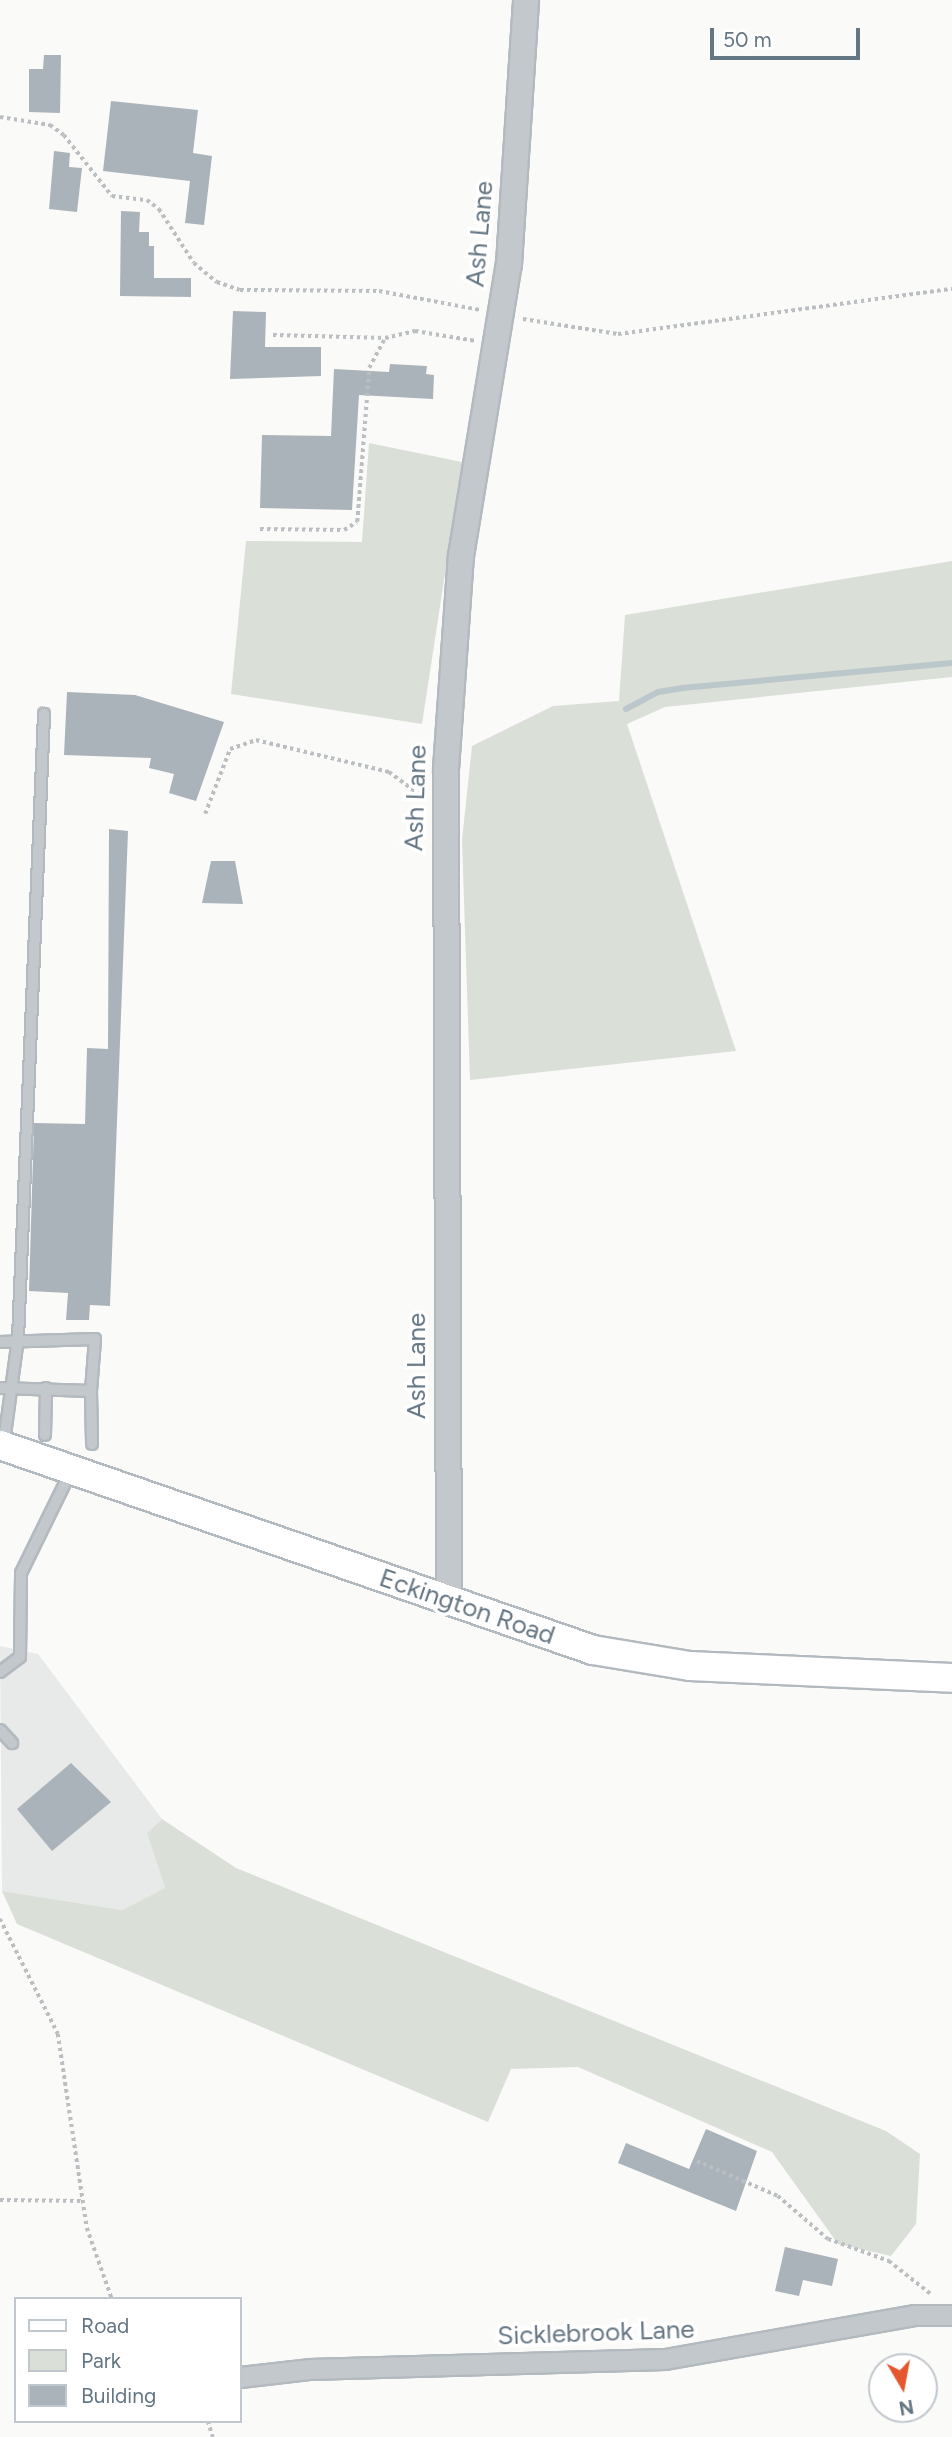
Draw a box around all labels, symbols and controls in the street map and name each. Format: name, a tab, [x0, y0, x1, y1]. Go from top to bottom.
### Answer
scale bar	[714, 14, 864, 58]
text: 50 m	[723, 27, 772, 52]
street label: Ash Lane	[460, 180, 500, 288]
street label: Ash Lane	[399, 744, 433, 852]
street label: Ash Lane	[401, 1313, 433, 1419]
street label: Eckington Road	[375, 1562, 559, 1652]
legend	[14, 2297, 242, 2423]
text: Road	[81, 2313, 129, 2338]
street label: Sicklebrook Lane	[497, 2314, 695, 2352]
text: Park	[81, 2348, 121, 2373]
north arrow	[868, 2353, 938, 2423]
text: Building	[81, 2383, 156, 2408]
text: N	[897, 2395, 916, 2420]

